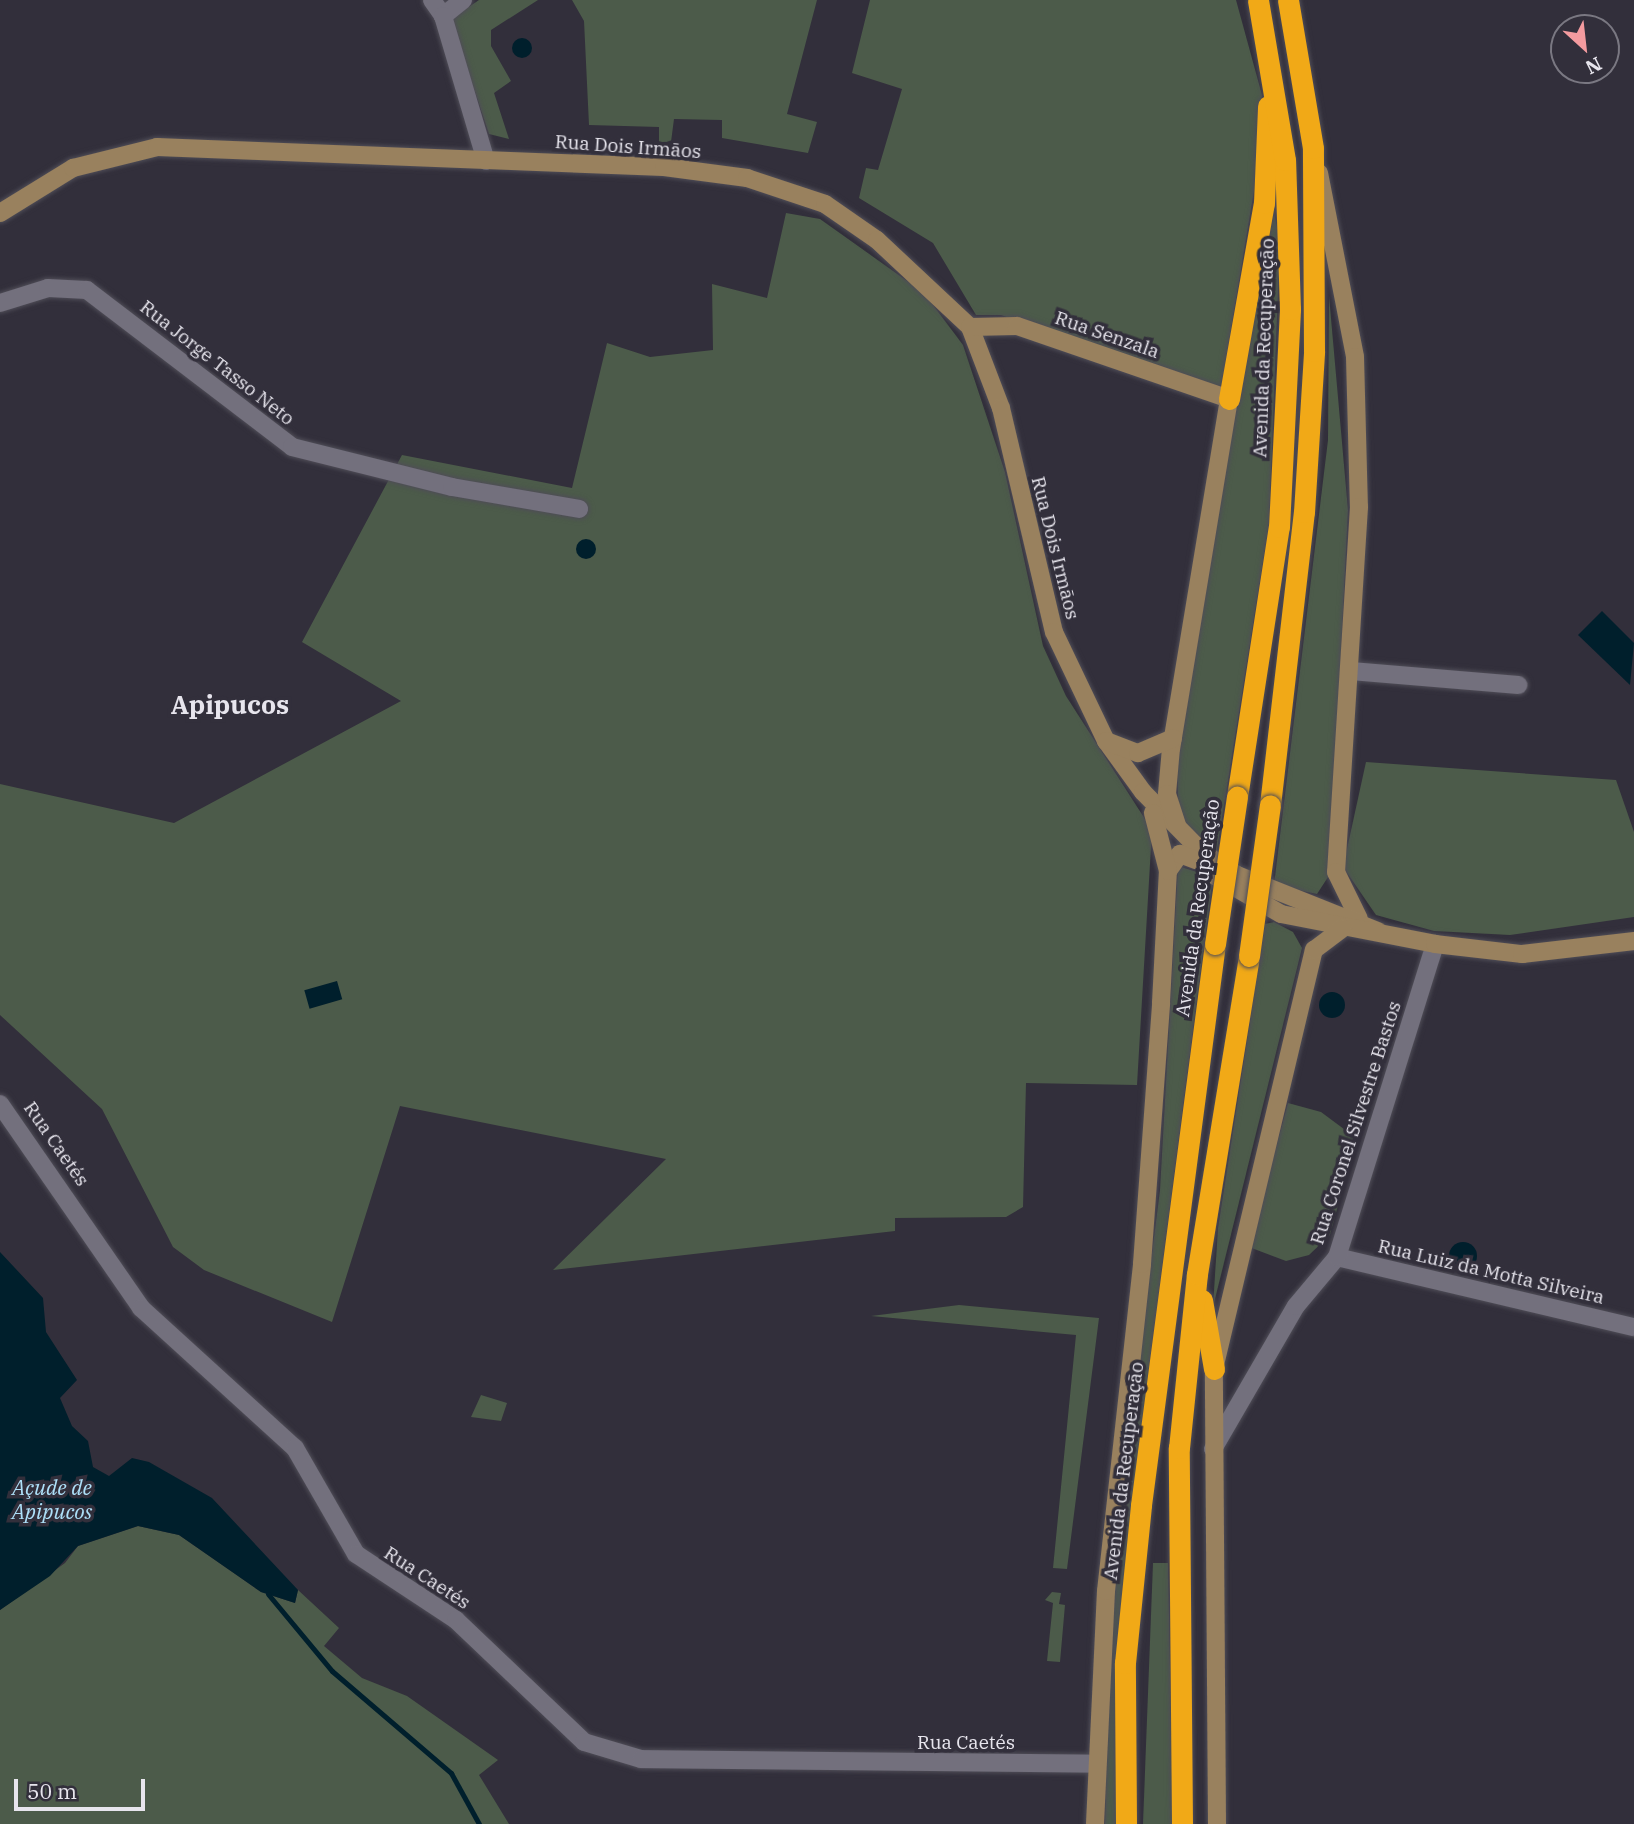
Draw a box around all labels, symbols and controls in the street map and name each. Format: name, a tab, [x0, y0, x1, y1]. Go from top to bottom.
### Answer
north arrow	[1550, 14, 1620, 84]
text: N	[1581, 52, 1606, 80]
street label: Rua Dois Irmãos	[554, 131, 702, 163]
street label: Avenida da Recuperação	[1249, 238, 1279, 458]
street label: Rua Jorge Tasso Neto	[135, 296, 299, 430]
street label: Rua Senzala	[1052, 307, 1162, 363]
street label: Rua Dois Irmãos	[1026, 474, 1084, 622]
district label: Apipucos	[171, 689, 289, 721]
street label: Avenida da Recuperação	[1171, 798, 1225, 1018]
street label: Rua Coronel Silvestre Bastos	[1306, 998, 1406, 1248]
street label: Rua Caetés	[19, 1097, 93, 1191]
street label: Rua Luiz da Motta Silveira	[1376, 1235, 1606, 1309]
street label: Avenida da Recuperação	[1099, 1361, 1149, 1581]
water label: Açude de Apipucos	[12, 1474, 92, 1524]
street label: Rua Caetés	[380, 1542, 474, 1614]
street label: Rua Caetés	[917, 1732, 1015, 1754]
scale bar	[18, 1764, 149, 1808]
text: 50 m	[27, 1777, 77, 1805]

